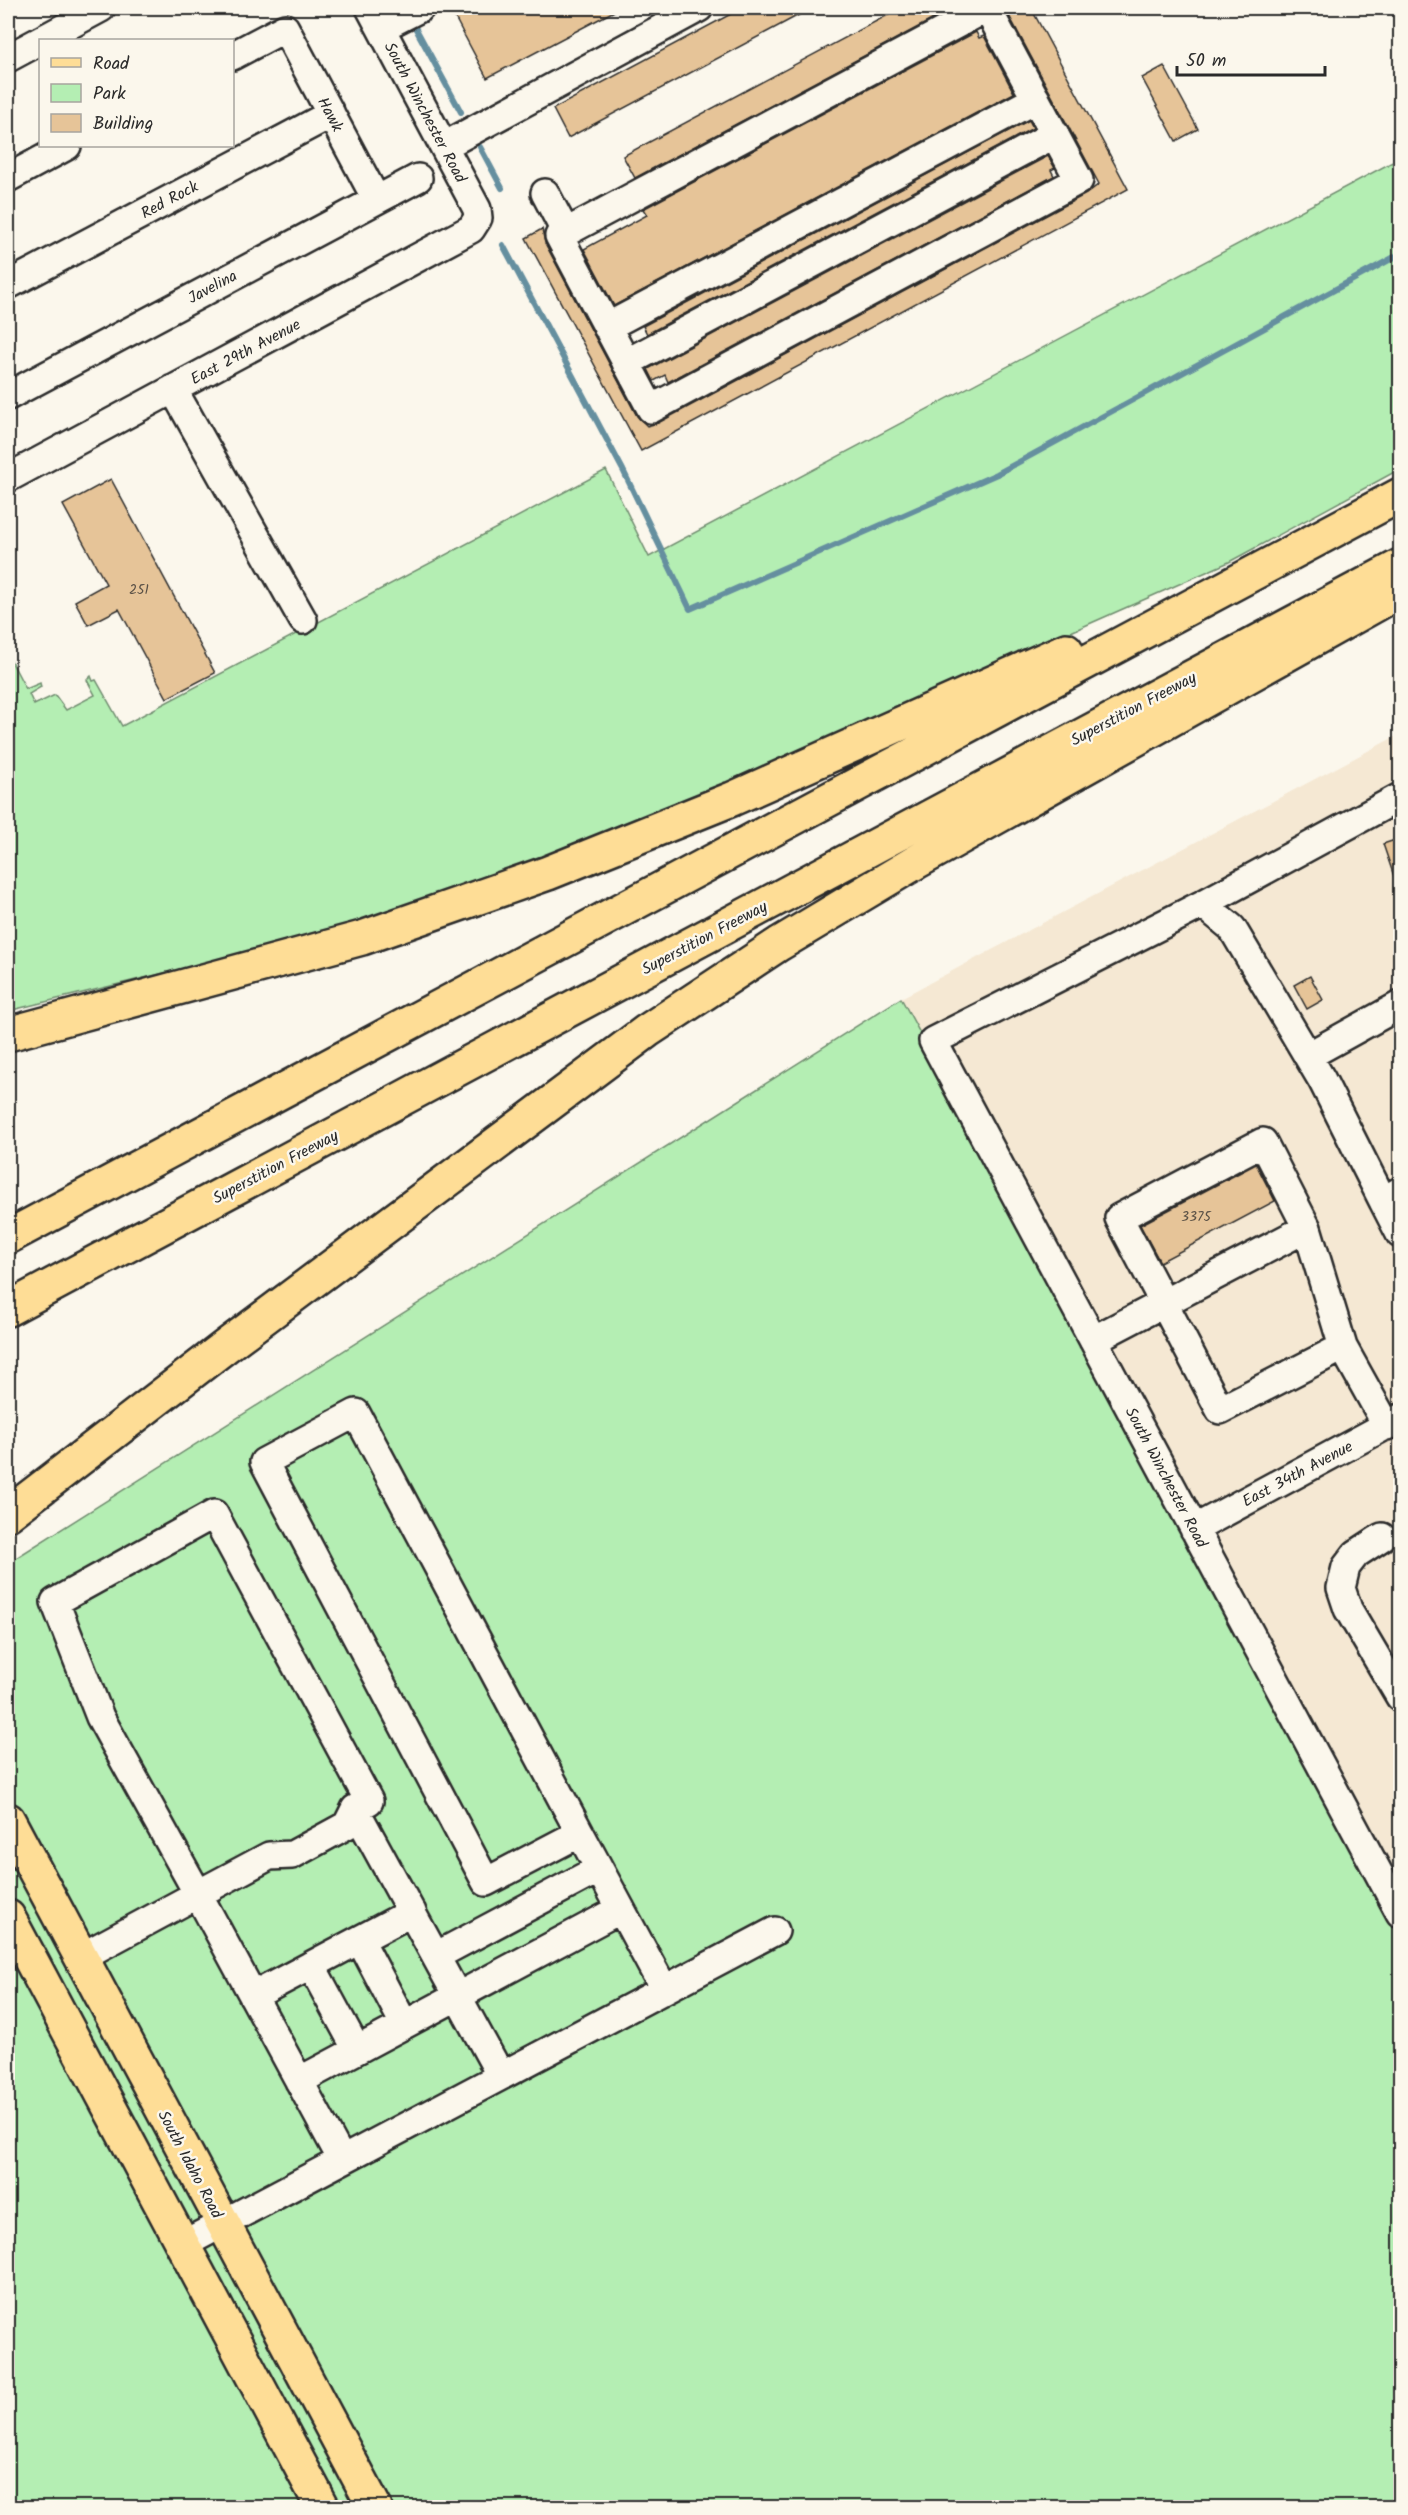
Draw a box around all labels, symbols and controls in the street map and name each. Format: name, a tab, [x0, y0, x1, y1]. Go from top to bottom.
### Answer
street label: South Winchester Road	[377, 38, 473, 188]
legend	[39, 39, 234, 147]
scale bar	[1177, 39, 1326, 77]
text: 50 m	[1186, 47, 1226, 76]
text: Road	[93, 50, 130, 79]
text: Park	[93, 80, 126, 109]
street label: Hawk	[310, 93, 350, 137]
text: Building	[93, 110, 153, 139]
street label: Red Rock	[136, 174, 203, 226]
street label: Javelina	[184, 264, 242, 311]
street label: East 29th Avenue	[186, 313, 305, 392]
house number: 251	[129, 579, 149, 601]
street label: Superstition Freeway	[1066, 665, 1201, 753]
street label: Superstition Freeway	[637, 894, 772, 982]
street label: Superstition Freeway	[208, 1123, 343, 1211]
house number: 3375	[1181, 1206, 1212, 1228]
street label: South Winchester Road	[1118, 1403, 1214, 1553]
street label: East 34th Avenue	[1238, 1435, 1358, 1514]
street label: South Idaho Road	[151, 2106, 229, 2224]

